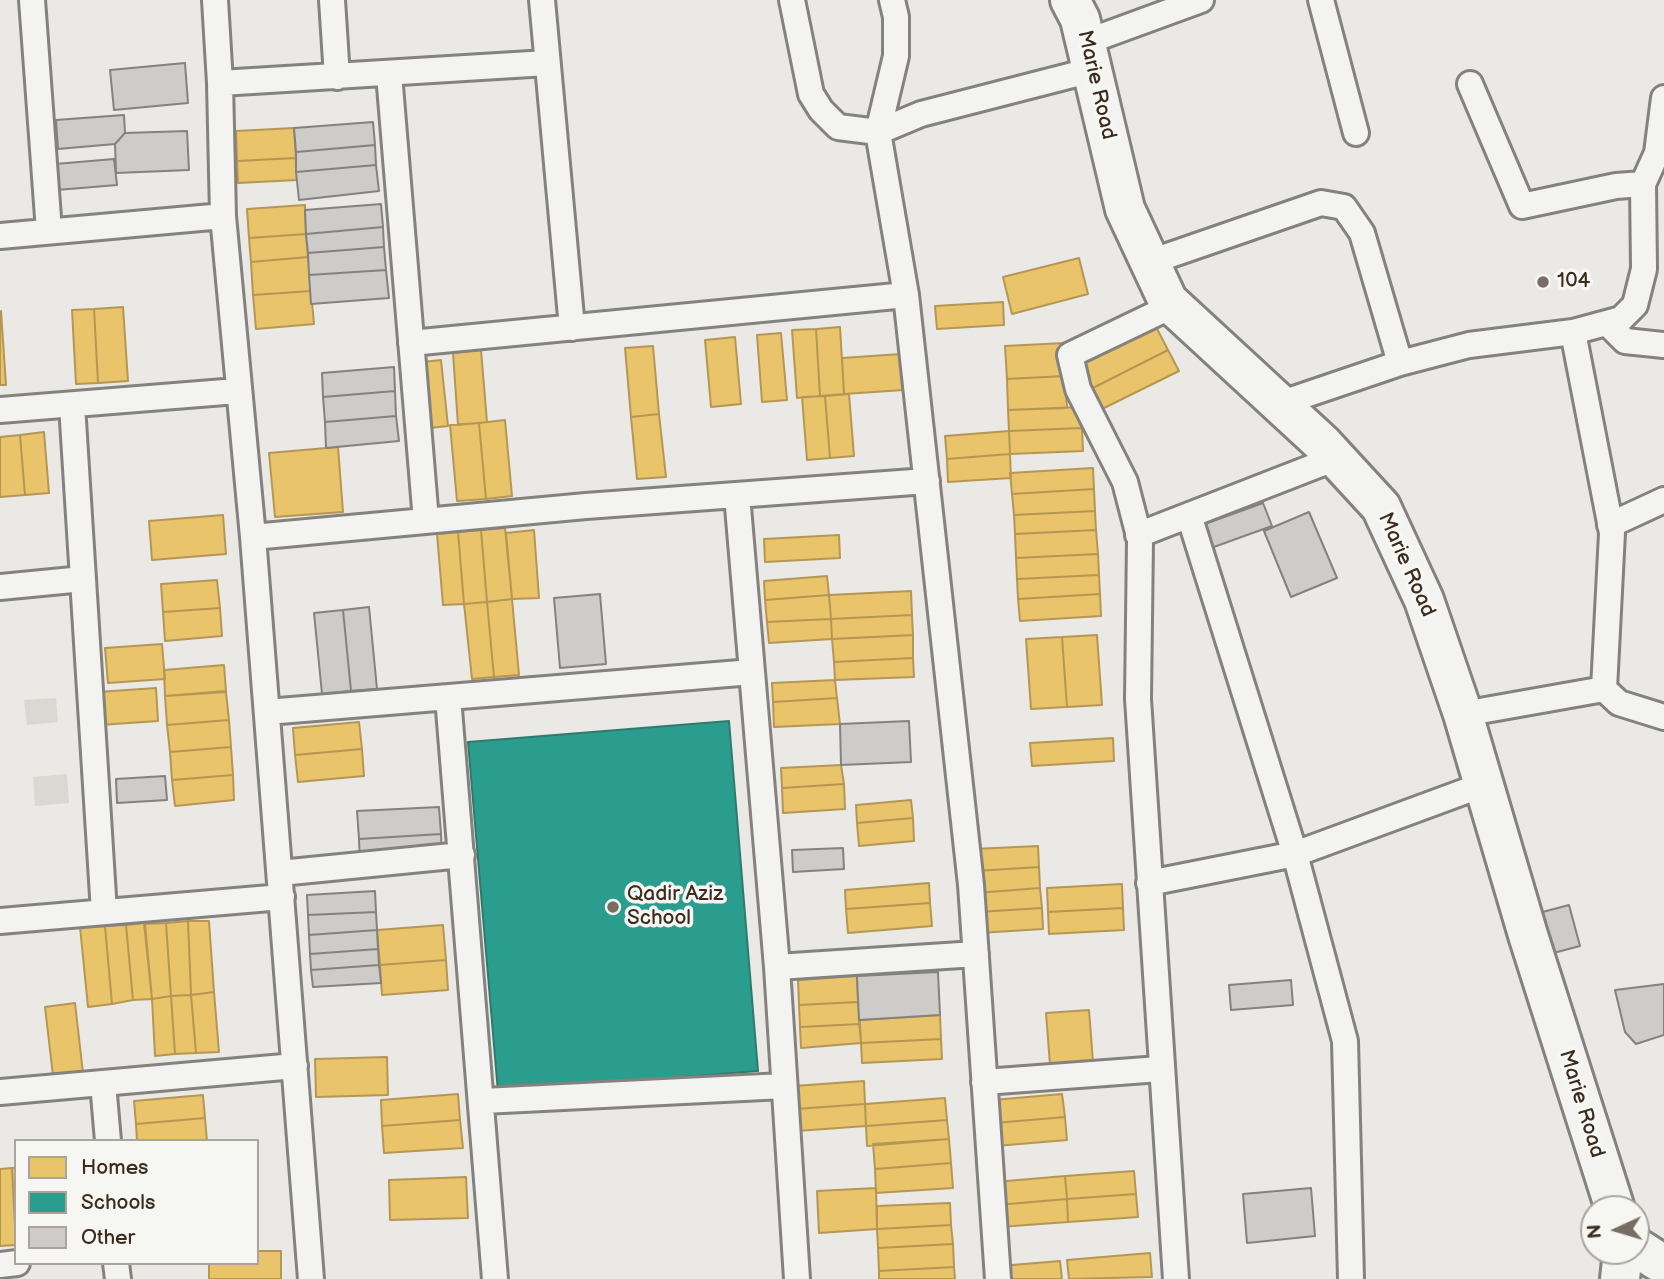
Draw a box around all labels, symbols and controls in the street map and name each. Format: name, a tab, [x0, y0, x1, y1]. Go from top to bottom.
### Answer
street label: Marie Road	[1071, 28, 1121, 142]
place label: 104	[1557, 269, 1590, 295]
marker: 104	[1535, 274, 1551, 290]
street label: Marie Road	[1372, 509, 1440, 621]
place label: Qadir Aziz School	[627, 882, 723, 932]
marker: Qadir Aziz School	[605, 899, 621, 915]
street label: Marie Road	[1553, 1047, 1609, 1161]
legend	[14, 1139, 259, 1265]
text: Homes	[81, 1155, 149, 1180]
text: Schools	[81, 1190, 155, 1215]
north arrow	[1580, 1195, 1650, 1265]
text: N	[1584, 1223, 1608, 1239]
text: Other	[81, 1225, 135, 1250]

